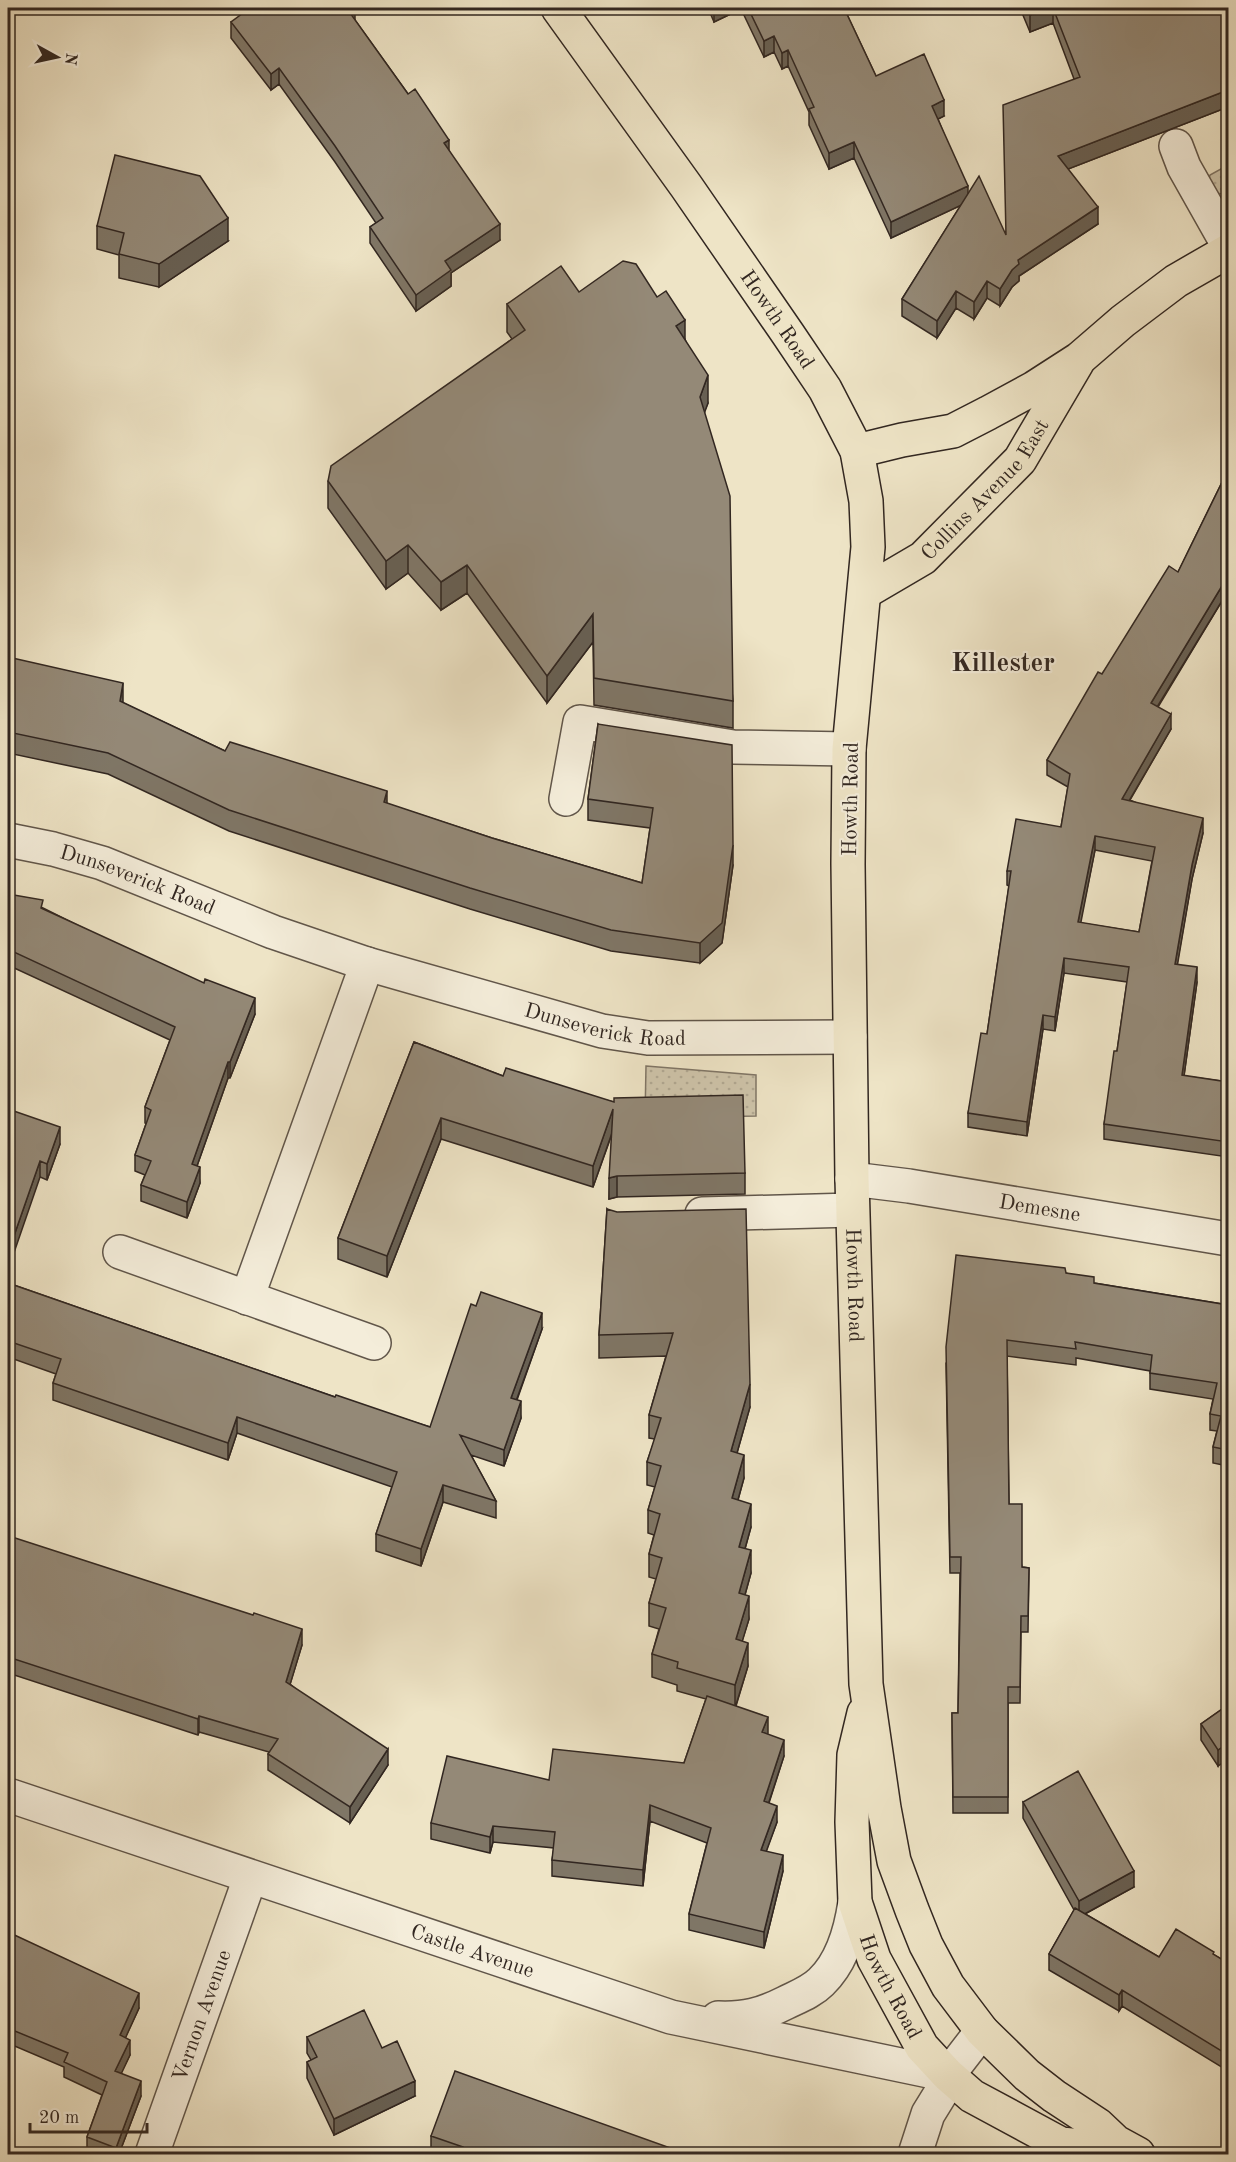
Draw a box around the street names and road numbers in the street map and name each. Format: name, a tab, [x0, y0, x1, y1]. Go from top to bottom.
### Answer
street label: Howth Road	[735, 267, 817, 373]
street label: Collins Avenue East	[918, 416, 1054, 565]
street label: Howth Road	[840, 742, 863, 856]
street label: Dunseverick Road	[57, 842, 218, 920]
street label: Dunseverick Road	[522, 1000, 686, 1051]
street label: Demesne	[997, 1192, 1082, 1226]
street label: Howth Road	[841, 1228, 866, 1343]
street label: Castle Avenue	[408, 1922, 537, 1982]
street label: Howth Road	[855, 1932, 924, 2043]
street label: Vernon Avenue	[170, 1947, 236, 2085]

